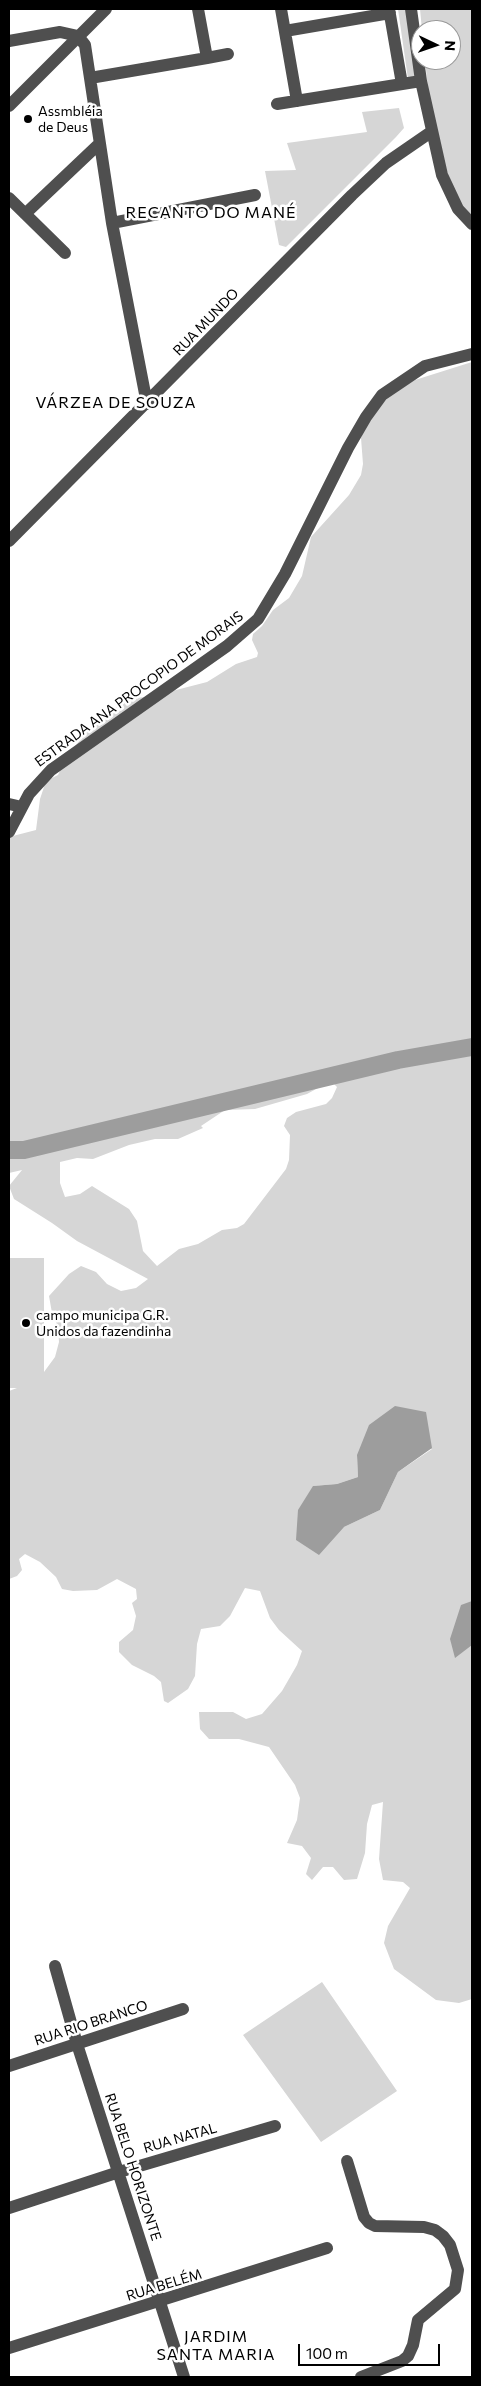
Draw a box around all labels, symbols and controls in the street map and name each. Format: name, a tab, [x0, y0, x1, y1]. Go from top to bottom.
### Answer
north arrow	[411, 20, 461, 70]
text: N	[442, 40, 459, 51]
place label: Assmbléia de Deus	[38, 103, 103, 136]
marker: Assmbléia de Deus	[22, 113, 34, 125]
district label: RECANTO DO MANÉ	[124, 203, 298, 223]
street label: RUA MUNDO	[170, 285, 242, 359]
district label: VÁRZEA DE SOUZA	[34, 393, 198, 413]
street label: ESTRADA ANA PROCOPIO DE MORAIS	[32, 608, 246, 770]
place label: campo municipa G.R. Unidos da fazendinha	[36, 1307, 171, 1340]
marker: campo municipa G.R. Unidos da fazendinha	[20, 1317, 32, 1329]
street label: RUA RIO BRANCO	[32, 1997, 150, 2049]
street label: RUA BELO HORIZONTE	[101, 2091, 165, 2243]
street label: RUA NATAL	[141, 2119, 219, 2157]
street label: RUA BELÉM	[124, 2266, 204, 2304]
district label: JARDIM SANTA MARIA	[155, 2327, 277, 2365]
scale bar	[301, 2334, 444, 2366]
text: 100 m	[306, 2344, 348, 2362]

